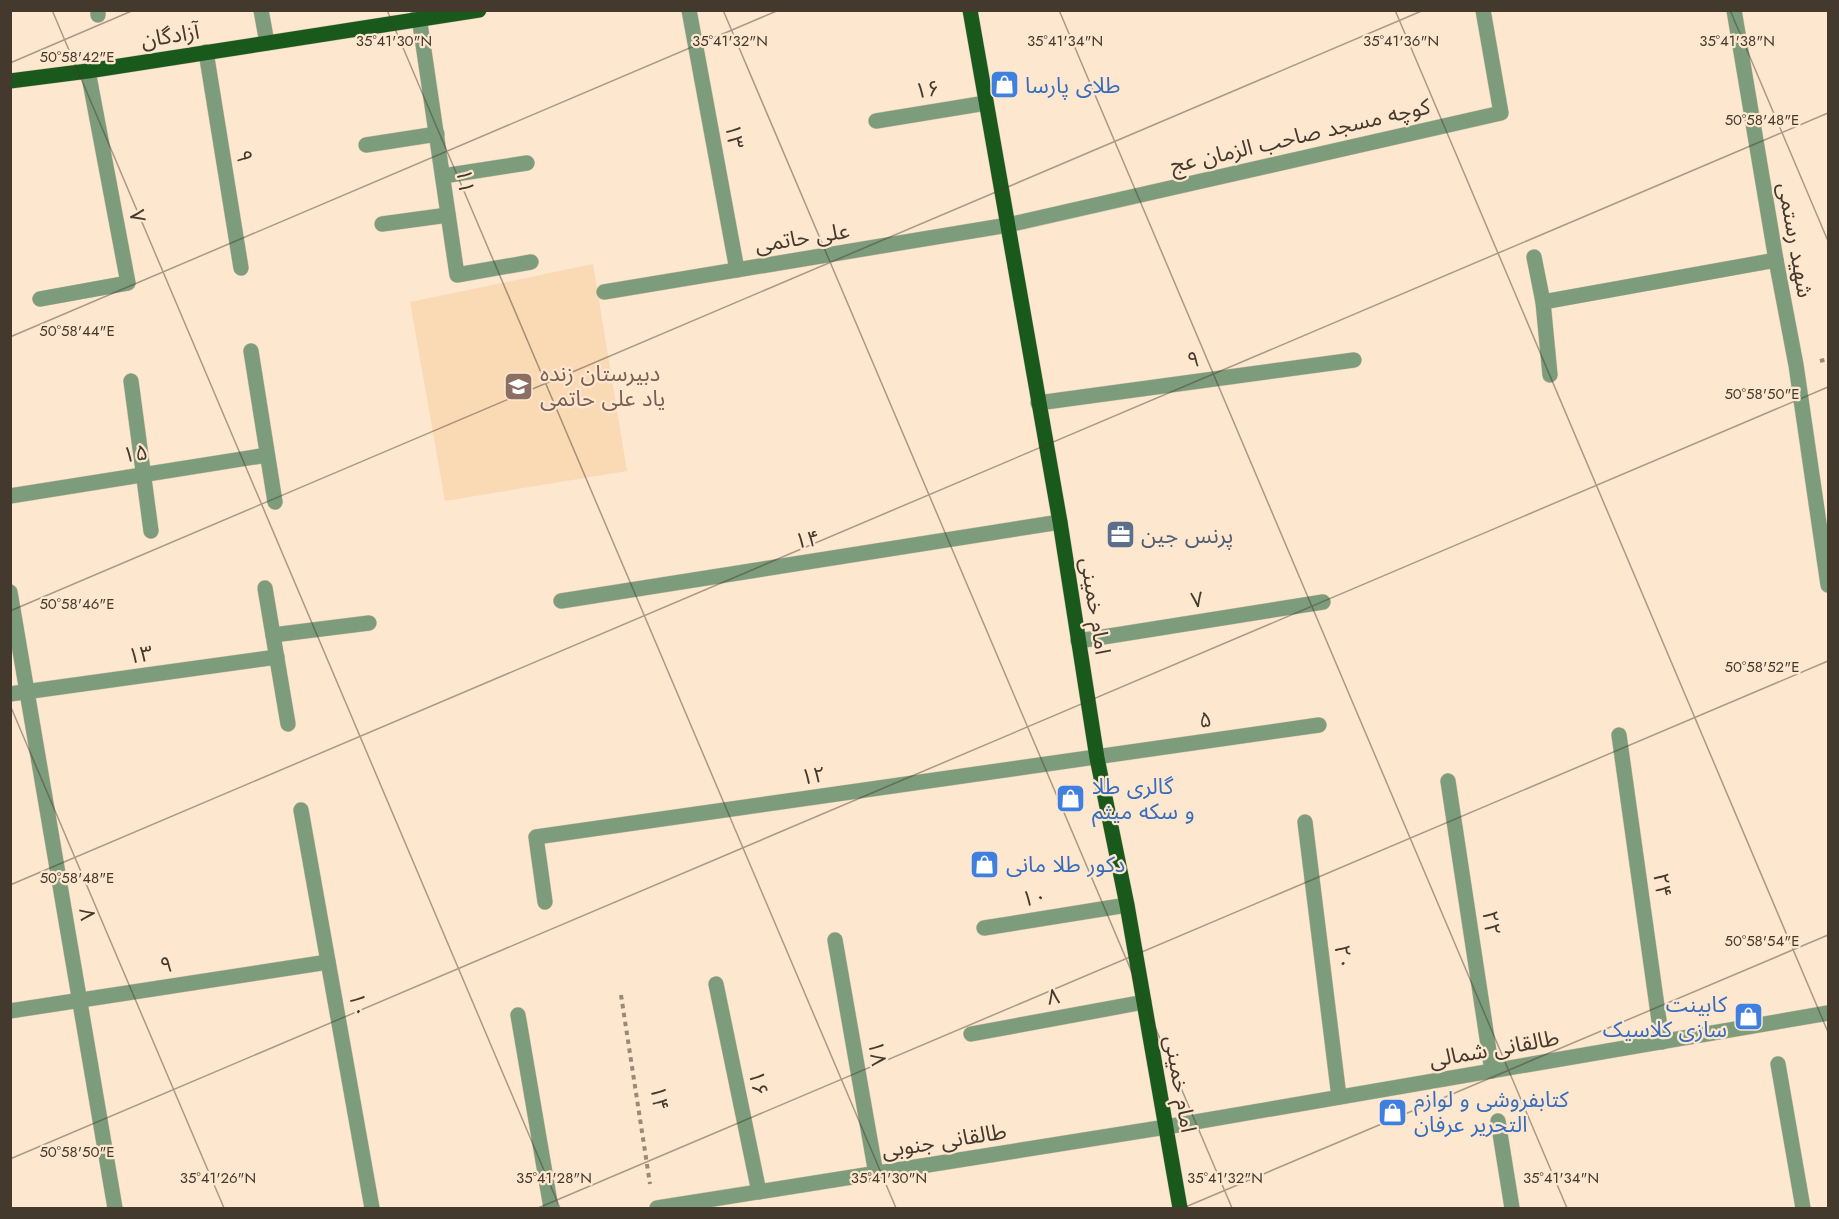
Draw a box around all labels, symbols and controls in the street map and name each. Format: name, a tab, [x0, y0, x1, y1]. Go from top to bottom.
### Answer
street label: آزادگان	[138, 14, 203, 55]
text: 35°41'30"N	[356, 30, 432, 52]
text: 35°41'32"N	[692, 30, 768, 52]
text: 35°41'34"N	[1027, 30, 1103, 52]
text: 35°41'36"N	[1363, 30, 1439, 52]
text: 35°41'38"N	[1699, 30, 1775, 52]
text: 50°58'42"E	[39, 46, 115, 68]
shop icon: طلای پارسا	[988, 69, 1020, 101]
place label: طلای پارسا	[1025, 69, 1120, 101]
street label: ۱۶	[912, 71, 942, 107]
street label: کوچه مسجد صاحب الزمان عج	[1167, 89, 1434, 181]
text: 50°58'48"E	[1725, 109, 1799, 131]
street label: ۱۳	[717, 121, 753, 151]
street label: ۹	[228, 147, 262, 165]
street label: ۱۱	[448, 166, 484, 196]
street label: شهید رستمی	[1770, 180, 1822, 300]
street label: ۷	[121, 207, 155, 226]
street label: علی حاتمی	[752, 214, 852, 260]
text: 50°58'44"E	[39, 320, 115, 342]
street label: ۹	[1185, 342, 1201, 376]
place label: دبیرستان زنده یاد علی حاتمی	[540, 357, 665, 414]
school or university icon: دبیرستان زنده یاد علی حاتمی	[503, 370, 535, 402]
text: 50°58'50"E	[1724, 383, 1800, 405]
street label: ۱۵	[120, 435, 150, 471]
office icon: پرنس جین	[1104, 519, 1136, 551]
place label: پرنس جین	[1141, 519, 1233, 551]
street label: ۱۴	[792, 521, 822, 557]
street label: امام خمینی	[1072, 555, 1119, 657]
street label: ۷	[1188, 582, 1206, 616]
text: 50°58'46"E	[39, 593, 115, 615]
street label: ۱۳	[125, 636, 155, 672]
text: 50°58'52"E	[1725, 656, 1799, 678]
street label: ۵	[1197, 702, 1213, 736]
street label: ۱۲	[798, 757, 828, 793]
place label: گالری طلا و سکه میثم	[1092, 770, 1194, 828]
shop icon: گالری طلا و سکه میثم	[1055, 783, 1087, 815]
shop icon: دکور طلا مانی	[969, 848, 1001, 880]
place label: دکور طلا مانی	[1006, 848, 1125, 880]
text: 50°58'48"E	[40, 867, 114, 889]
street label: ۲۴	[1645, 870, 1681, 900]
street label: ۱۰	[1019, 879, 1049, 915]
street label: ۸	[71, 905, 105, 923]
street label: ۲۲	[1474, 908, 1510, 938]
text: 50°58'54"E	[1725, 930, 1800, 952]
street label: ۲۰	[1327, 943, 1361, 971]
street label: ۹	[157, 947, 175, 981]
street label: ۸	[1044, 979, 1062, 1013]
place label: کابینت سازی کلاسیک	[1603, 988, 1728, 1045]
street label: ۱۰	[341, 990, 377, 1020]
shop icon: کابینت سازی کلاسیک	[1732, 1001, 1764, 1033]
street label: طالقانی شمالی	[1427, 1021, 1561, 1075]
street label: امام خمینی	[1156, 1033, 1205, 1135]
street label: ۱۸	[860, 1038, 896, 1069]
street label: ۱۶	[741, 1067, 777, 1099]
street label: ۱۴	[642, 1083, 678, 1113]
place label: کتابفروشی و لوازم التحریر عرفان	[1414, 1083, 1570, 1140]
shop icon: کتابفروشی و لوازم التحریر عرفان	[1377, 1096, 1409, 1128]
street label: طالقانی جنوبی	[879, 1114, 1009, 1166]
text: 50°58'50"E	[39, 1141, 115, 1163]
text: 35°41'26"N	[180, 1167, 256, 1189]
text: 35°41'28"N	[516, 1167, 592, 1189]
text: 35°41'30"N	[851, 1167, 927, 1189]
text: 35°41'32"N	[1187, 1167, 1263, 1189]
text: 35°41'34"N	[1523, 1167, 1599, 1189]

